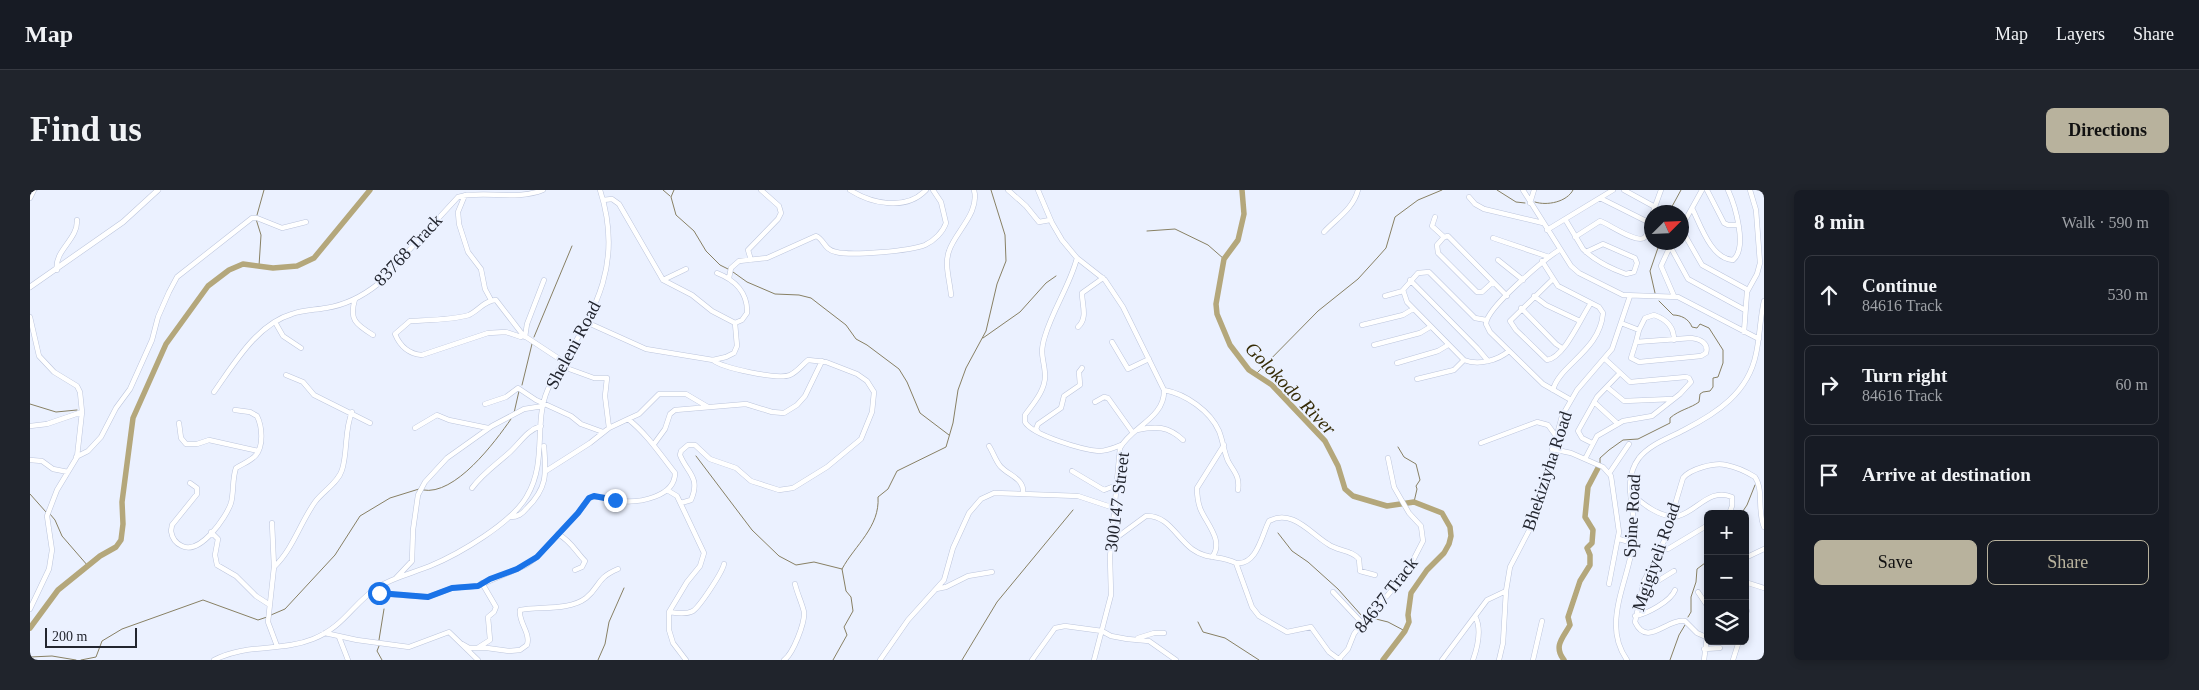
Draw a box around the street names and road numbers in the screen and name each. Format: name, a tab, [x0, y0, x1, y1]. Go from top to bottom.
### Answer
street label: 83768 Track	[370, 210, 446, 290]
street label: Sheleni Road	[542, 298, 604, 392]
street label: Bhekiziyha Road	[1518, 409, 1576, 533]
street label: 300147 Street	[1101, 451, 1133, 553]
street label: Spine Road	[1620, 474, 1644, 558]
street label: Mgigiyeli Road	[1628, 500, 1684, 614]
street label: 84637 Track	[1350, 553, 1422, 637]

